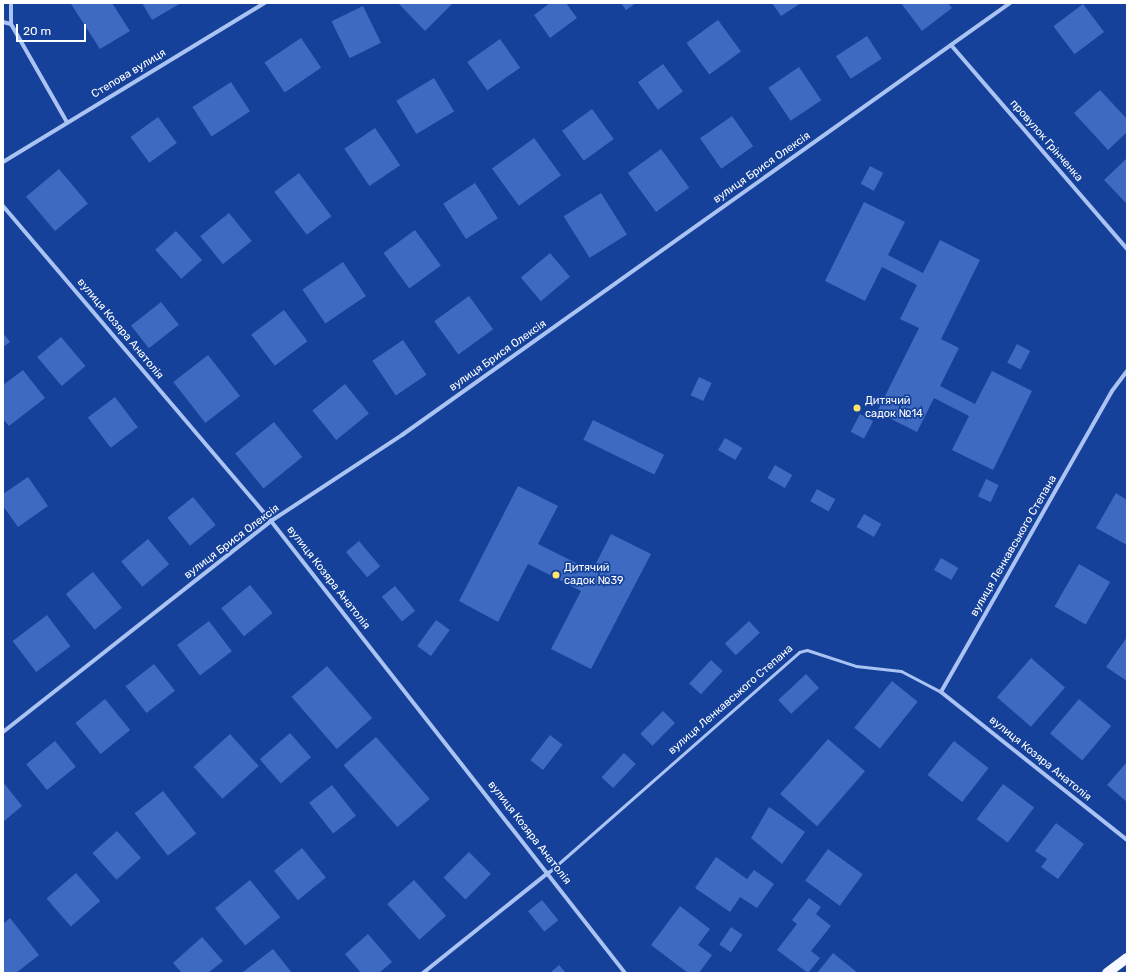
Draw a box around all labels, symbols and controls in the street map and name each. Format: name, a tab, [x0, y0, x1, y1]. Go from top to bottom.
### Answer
scale bar	[18, 16, 88, 42]
text: 20 m	[23, 24, 51, 38]
street label: Степова вулиця	[89, 47, 169, 101]
street label: провулок Грінченка	[1007, 97, 1085, 185]
street label: вулиця Брися Олексія	[711, 129, 813, 207]
street label: вулиця Козяра Анатолія	[74, 276, 166, 382]
street label: вулиця Брися Олексія	[447, 317, 549, 395]
place label: Дитячий садок №14	[865, 395, 923, 421]
marker: Дитячий садок №14	[852, 403, 862, 413]
street label: вулиця Ленкавського Степана	[968, 473, 1060, 619]
street label: вулиця Брися Олексія	[182, 502, 282, 582]
street label: вулиця Козяра Анатолія	[284, 524, 372, 632]
place label: Дитячий садок №39	[564, 562, 624, 588]
marker: Дитячий садок №39	[551, 570, 561, 580]
street label: вулиця Ленкавського Степана	[666, 642, 796, 758]
street label: вулиця Козяра Анатолія	[986, 714, 1094, 804]
street label: вулиця Козяра Анатолія	[485, 779, 573, 887]

